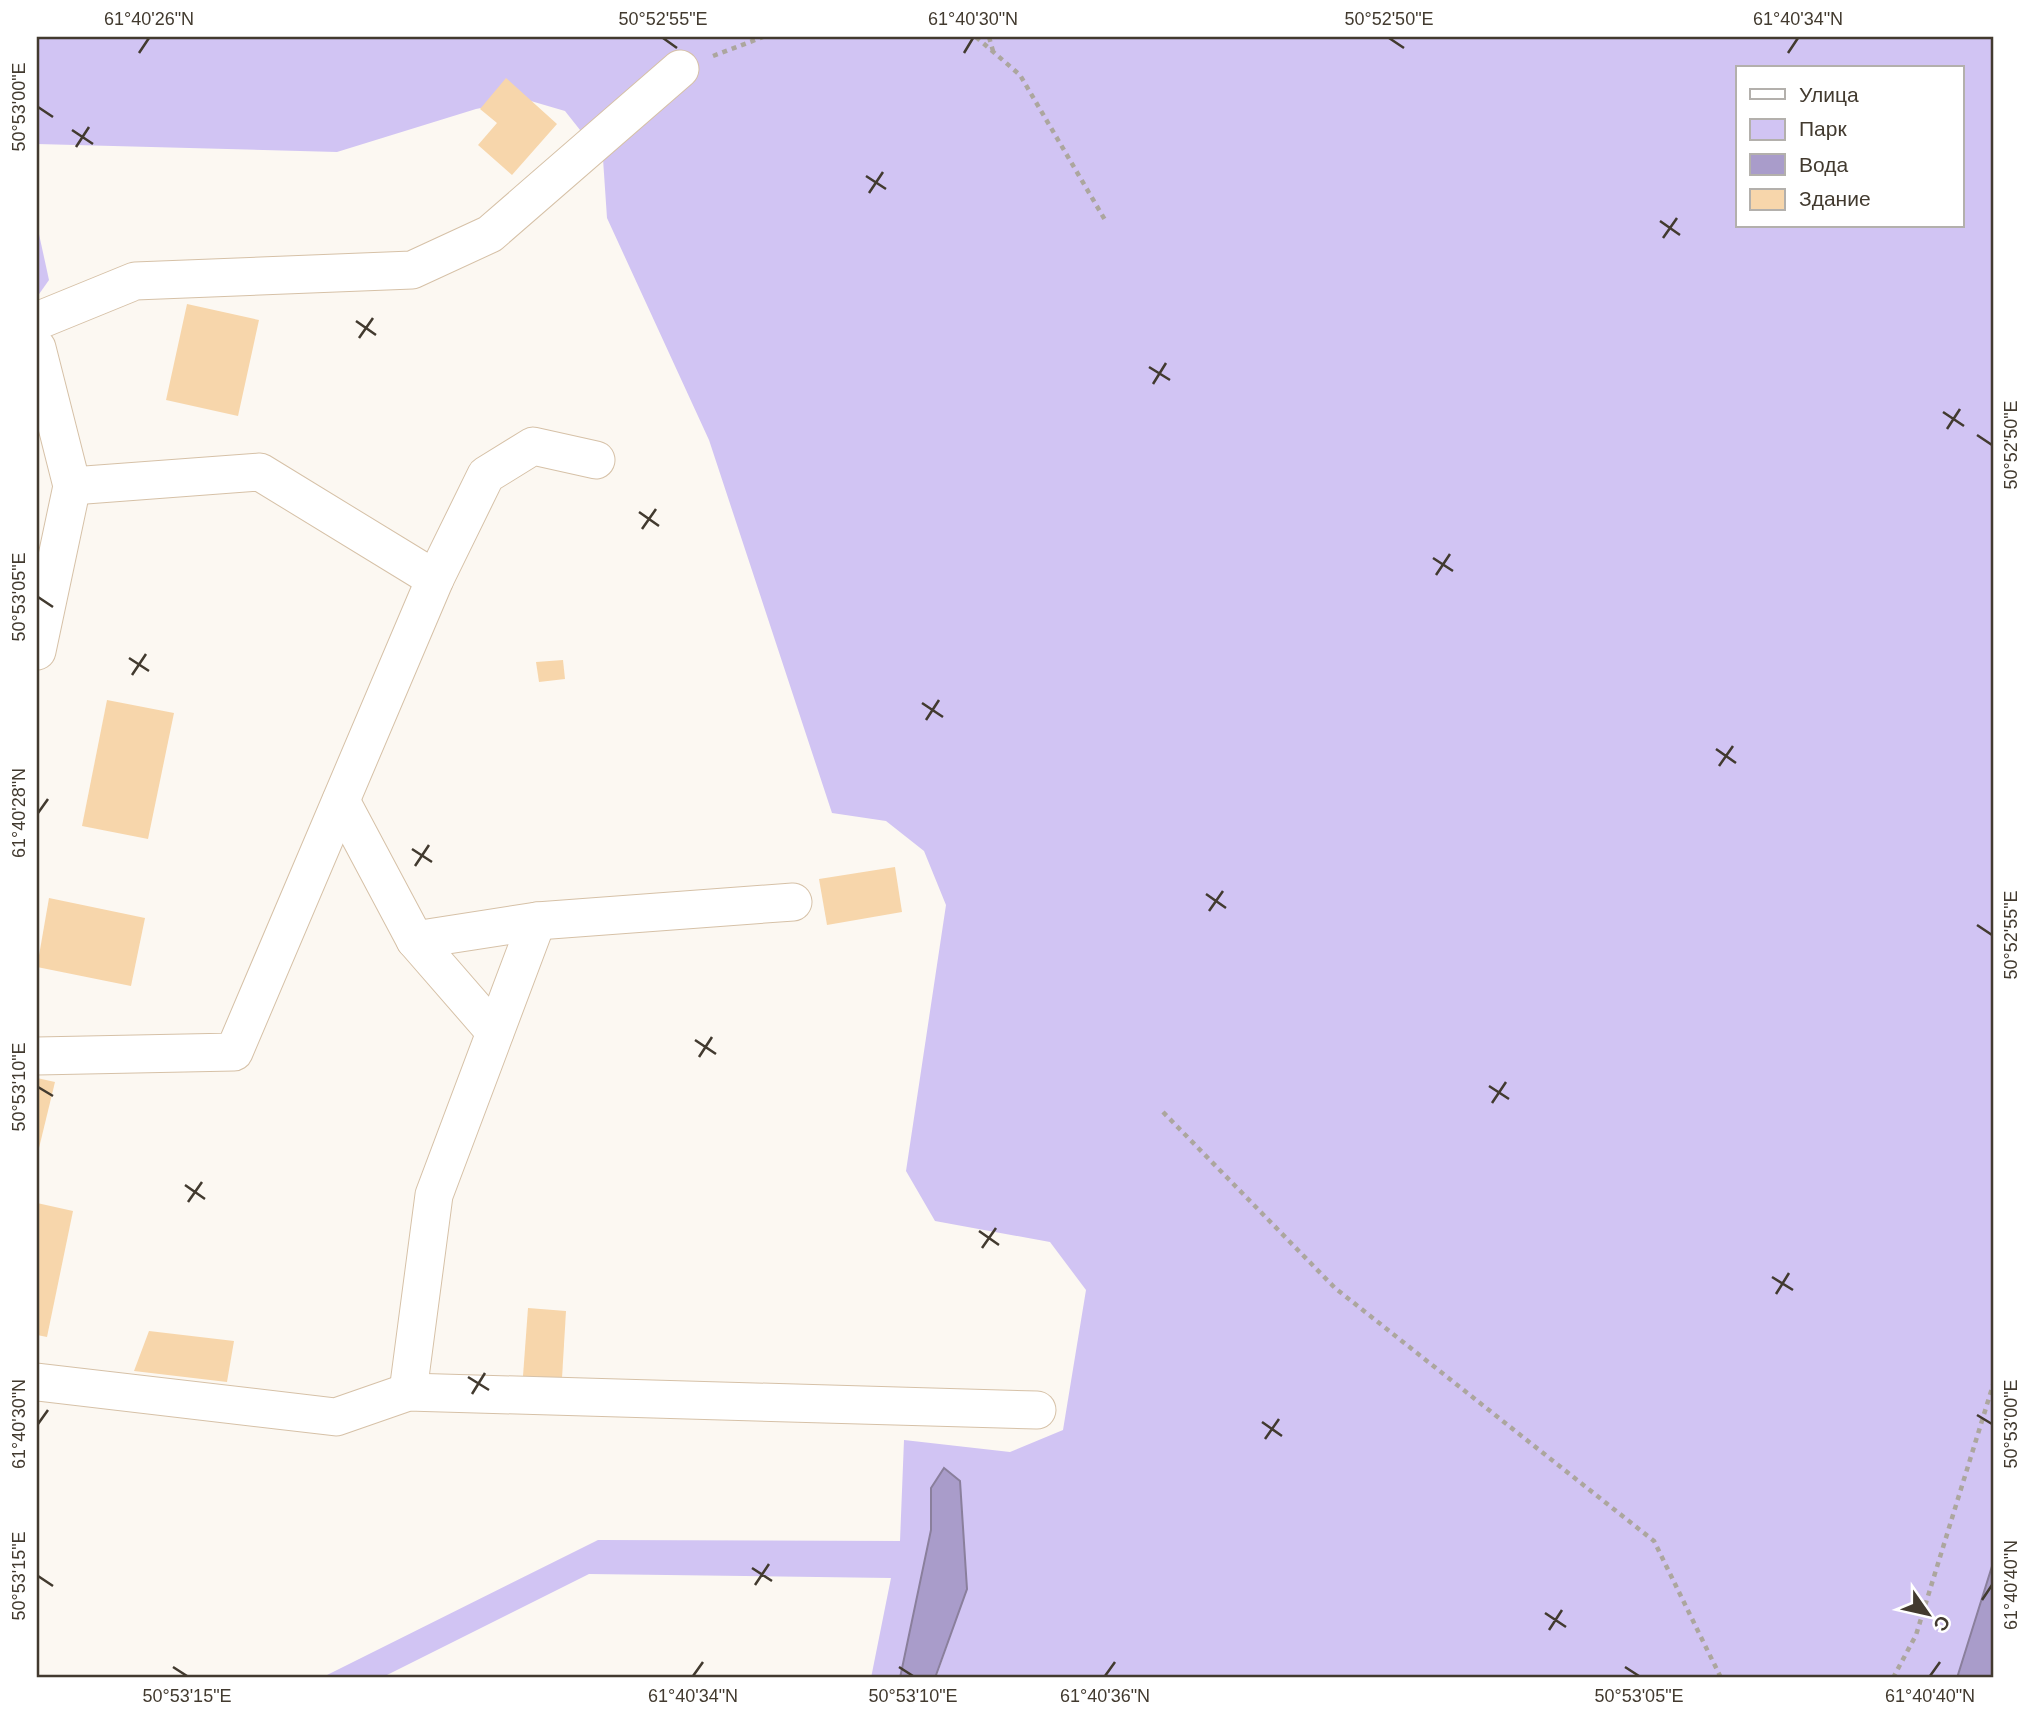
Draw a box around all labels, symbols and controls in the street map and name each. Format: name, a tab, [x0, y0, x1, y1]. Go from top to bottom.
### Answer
text: 61°40'26"N	[104, 9, 194, 29]
text: 50°52'55"E	[618, 9, 708, 29]
text: 61°40'30"N	[928, 9, 1018, 29]
text: 50°52'50"E	[1344, 9, 1434, 29]
text: 61°40'34"N	[1753, 9, 1843, 29]
text: 50°53'00"E	[9, 62, 29, 152]
legend	[1736, 66, 1964, 228]
text: Улица	[1799, 83, 1859, 106]
text: Парк	[1799, 117, 1847, 140]
text: Вода	[1799, 153, 1848, 176]
text: Здание	[1799, 187, 1871, 210]
text: 50°52'50"E	[2001, 400, 2021, 490]
text: 50°53'05"E	[9, 552, 29, 642]
text: 61°40'28"N	[9, 768, 29, 858]
text: 50°52'55"E	[2001, 890, 2021, 980]
text: 50°53'10"E	[9, 1042, 29, 1132]
text: 61°40'30"N	[9, 1379, 29, 1469]
text: 50°53'00"E	[2001, 1379, 2021, 1469]
text: 50°53'15"E	[9, 1531, 29, 1621]
text: 61°40'40"N	[2001, 1540, 2021, 1630]
north arrow	[1894, 1578, 1964, 1648]
text: С	[1929, 1612, 1954, 1635]
text: 50°53'15"E	[142, 1686, 232, 1706]
text: 61°40'34"N	[648, 1686, 738, 1706]
text: 50°53'10"E	[868, 1686, 958, 1706]
text: 61°40'36"N	[1060, 1686, 1150, 1706]
text: 50°53'05"E	[1594, 1686, 1684, 1706]
text: 61°40'40"N	[1885, 1686, 1975, 1706]

